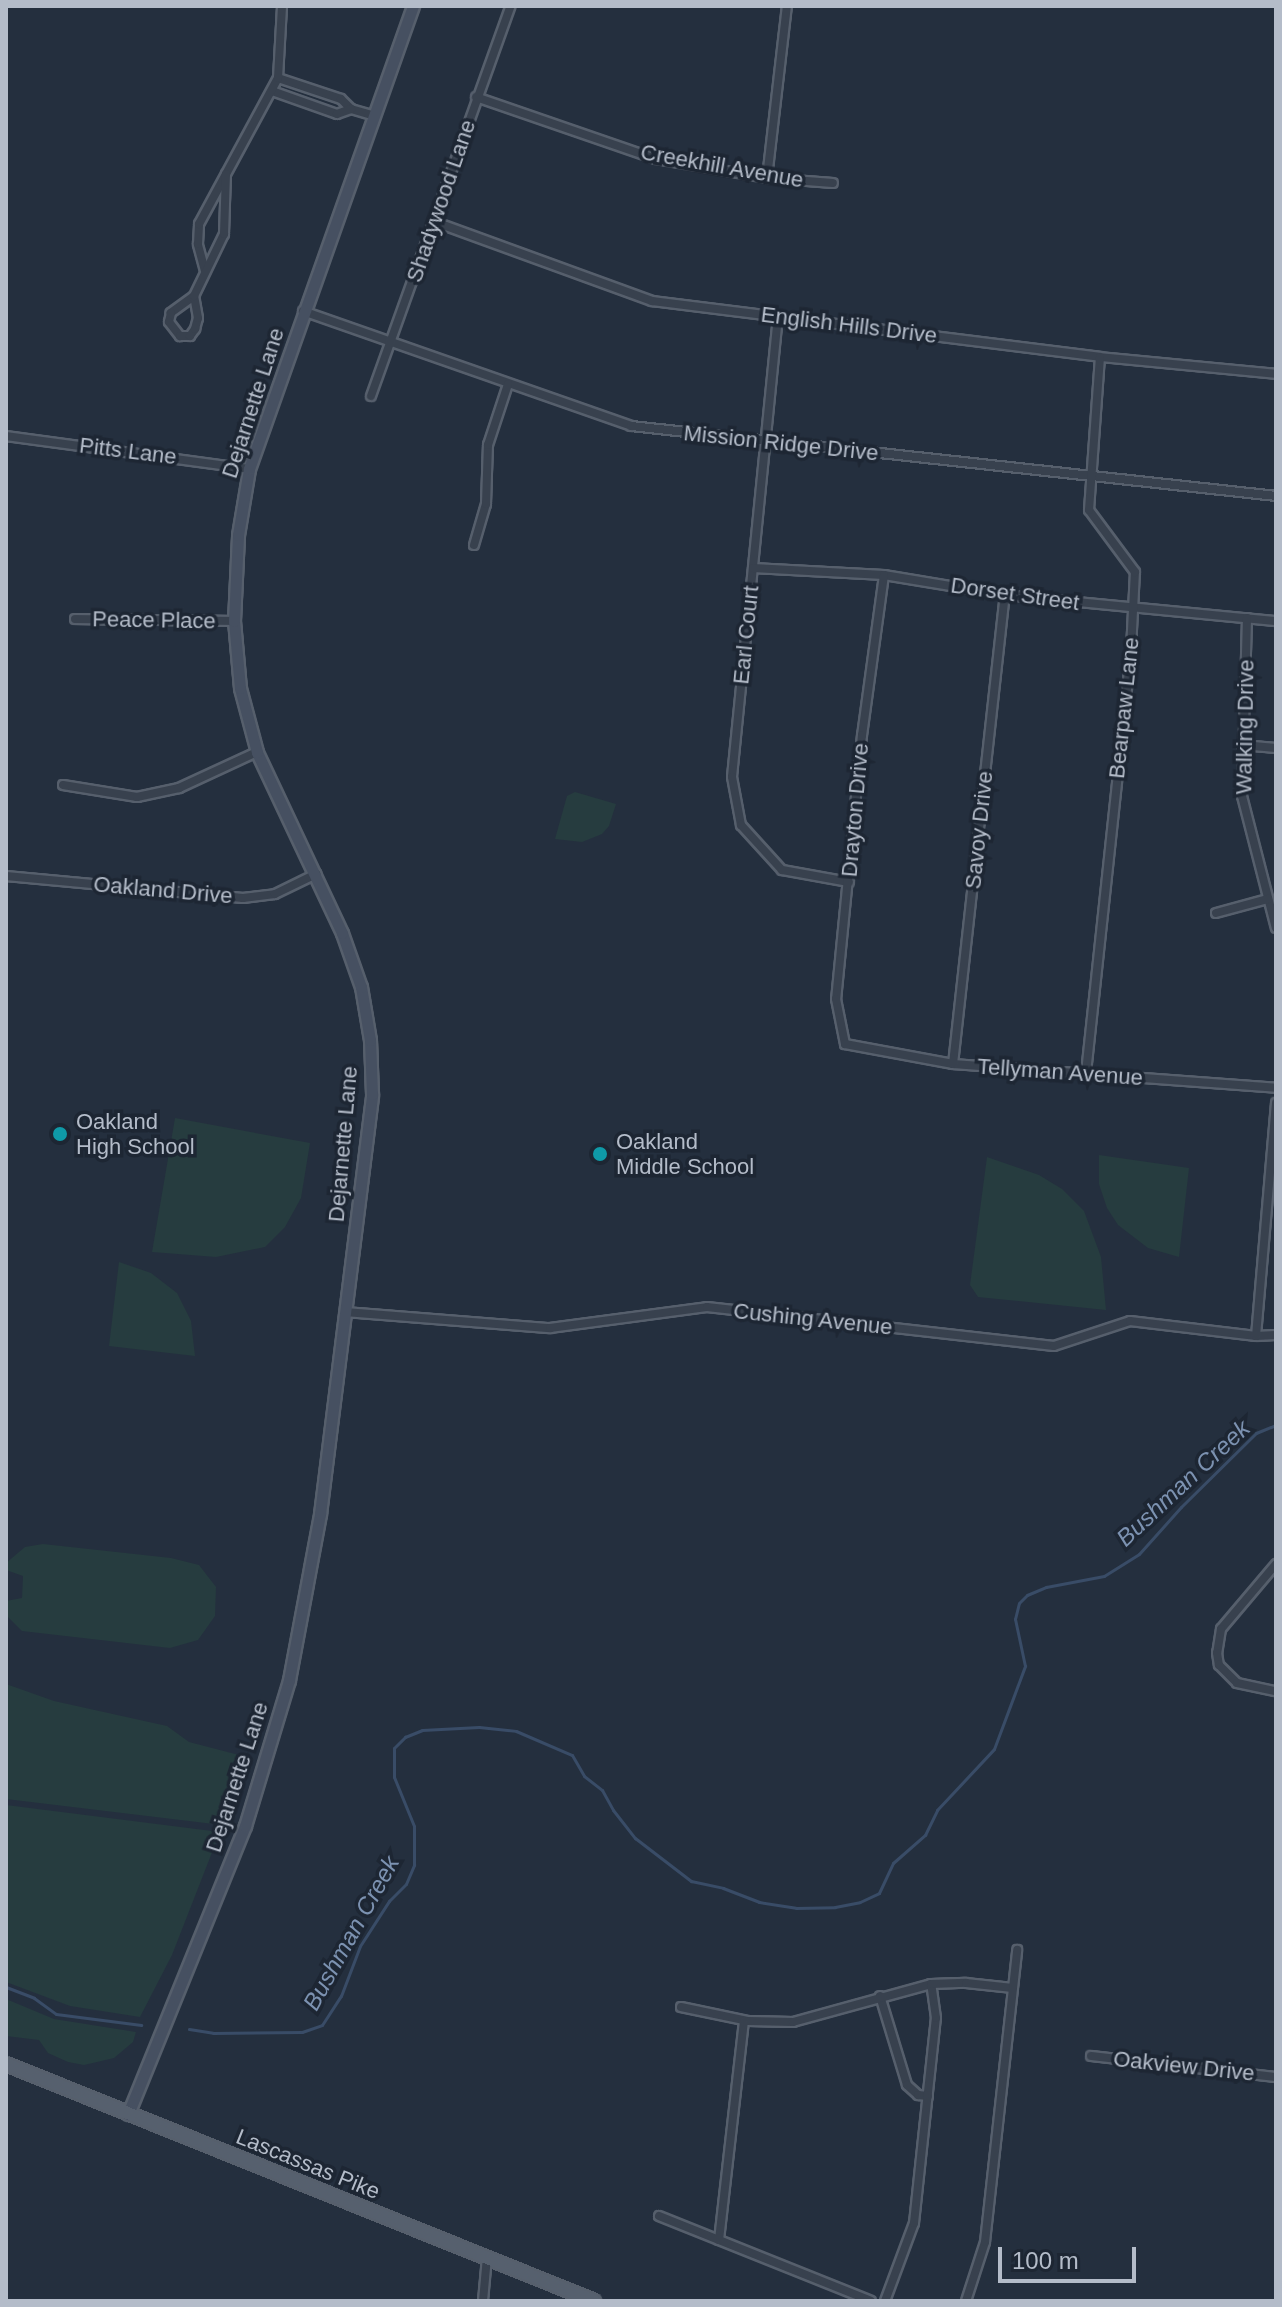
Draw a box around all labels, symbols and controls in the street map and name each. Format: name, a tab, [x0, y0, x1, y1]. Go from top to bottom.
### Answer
street label: Shadywood Lane	[401, 116, 481, 286]
street label: Creekhill Avenue	[638, 139, 806, 193]
street label: English Hills Drive	[759, 301, 939, 349]
street label: Dejarnette Lane	[216, 324, 290, 482]
street label: Mission Ridge Drive	[682, 420, 880, 466]
street label: Pitts Lane	[78, 432, 178, 470]
street label: Dorset Street	[949, 572, 1081, 616]
street label: Earl Court	[728, 584, 764, 686]
street label: Peace Place	[92, 606, 216, 634]
street label: Bearpaw Lane	[1103, 636, 1145, 780]
street label: Walking Drive	[1231, 659, 1259, 795]
street label: Drayton Drive	[836, 742, 874, 878]
street label: Savoy Drive	[960, 770, 998, 890]
street label: Oakland Drive	[92, 871, 234, 909]
street label: Tellyman Avenue	[976, 1053, 1144, 1091]
street label: Dejarnette Lane	[323, 1065, 363, 1223]
place label: Oakland High School	[76, 1108, 195, 1160]
marker: Oakland High School	[51, 1125, 69, 1143]
place label: Oakland Middle School	[616, 1128, 754, 1180]
marker: Oakland Middle School	[591, 1145, 609, 1163]
street label: Cushing Avenue	[732, 1297, 894, 1341]
water label: Bushman Creek	[1110, 1414, 1256, 1552]
street label: Dejarnette Lane	[200, 1698, 274, 1856]
water label: Bushman Creek	[297, 1851, 405, 2015]
street label: Oakview Drive	[1112, 2045, 1256, 2087]
street label: Lascassas Pike	[232, 2123, 384, 2205]
scale bar	[1002, 2231, 1140, 2281]
text: 100 m	[1012, 2247, 1079, 2274]

